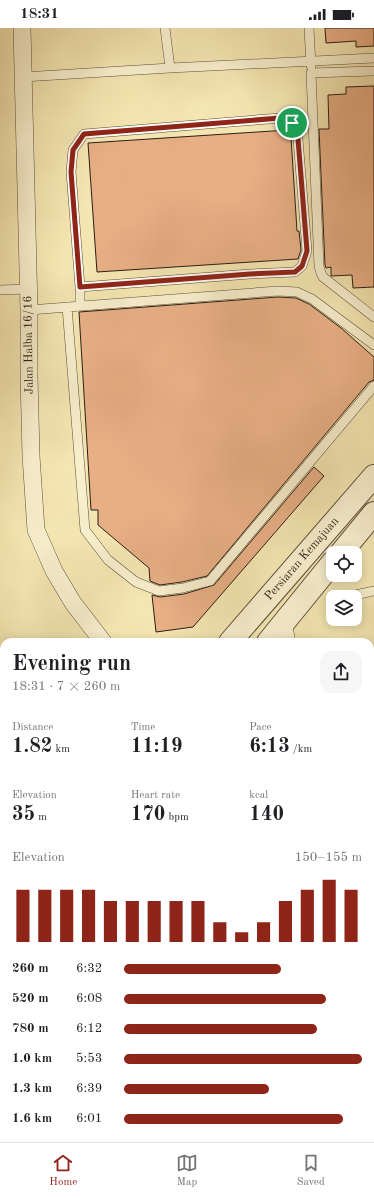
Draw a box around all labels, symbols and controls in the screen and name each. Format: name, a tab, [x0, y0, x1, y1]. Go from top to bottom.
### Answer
text: 18:31	[20, 7, 59, 22]
pin	[275, 106, 309, 140]
icon: arrive	[281, 112, 303, 134]
street label: Jalan Halba 16/16	[22, 296, 36, 394]
street label: Persiaran Kemajuan	[263, 515, 342, 603]
map controls	[326, 546, 362, 626]
button: locate	[326, 546, 362, 582]
button: layers	[326, 590, 362, 626]
button: share	[320, 651, 362, 693]
text: Evening run	[12, 653, 131, 675]
text: 18:31 · 7 × 260 m	[12, 680, 120, 693]
text: Distance	[12, 722, 53, 733]
text: Time	[131, 722, 155, 733]
text: Pace	[249, 722, 272, 733]
text: 1.82	[12, 737, 52, 757]
text: 11:19	[131, 737, 183, 757]
text: 6:13	[249, 737, 290, 757]
text: km	[52, 744, 70, 755]
text: /km	[290, 744, 312, 755]
text: Elevation	[12, 790, 57, 801]
text: Heart rate	[131, 790, 180, 801]
text: kcal	[249, 790, 268, 801]
text: 35	[12, 805, 35, 825]
text: 170	[131, 805, 165, 825]
text: 140	[249, 805, 284, 825]
text: m	[35, 812, 47, 823]
text: bpm	[165, 812, 189, 823]
text: Elevation	[12, 851, 65, 864]
text: 150–155 m	[295, 851, 362, 864]
text: 260 m	[12, 962, 49, 975]
text: 6:32	[76, 962, 102, 975]
text: 520 m	[12, 992, 49, 1005]
text: 6:08	[76, 992, 102, 1005]
text: 780 m	[12, 1022, 49, 1035]
text: 6:12	[76, 1022, 102, 1035]
text: 1.0 km	[12, 1052, 52, 1065]
text: 5:53	[76, 1052, 102, 1065]
text: 1.3 km	[12, 1082, 52, 1095]
text: 6:39	[76, 1082, 102, 1095]
text: 1.6 km	[12, 1112, 52, 1125]
text: 6:01	[76, 1112, 102, 1125]
tab: Home	[49, 1152, 77, 1190]
tab: Map	[176, 1152, 198, 1190]
tab: Saved	[297, 1152, 325, 1190]

